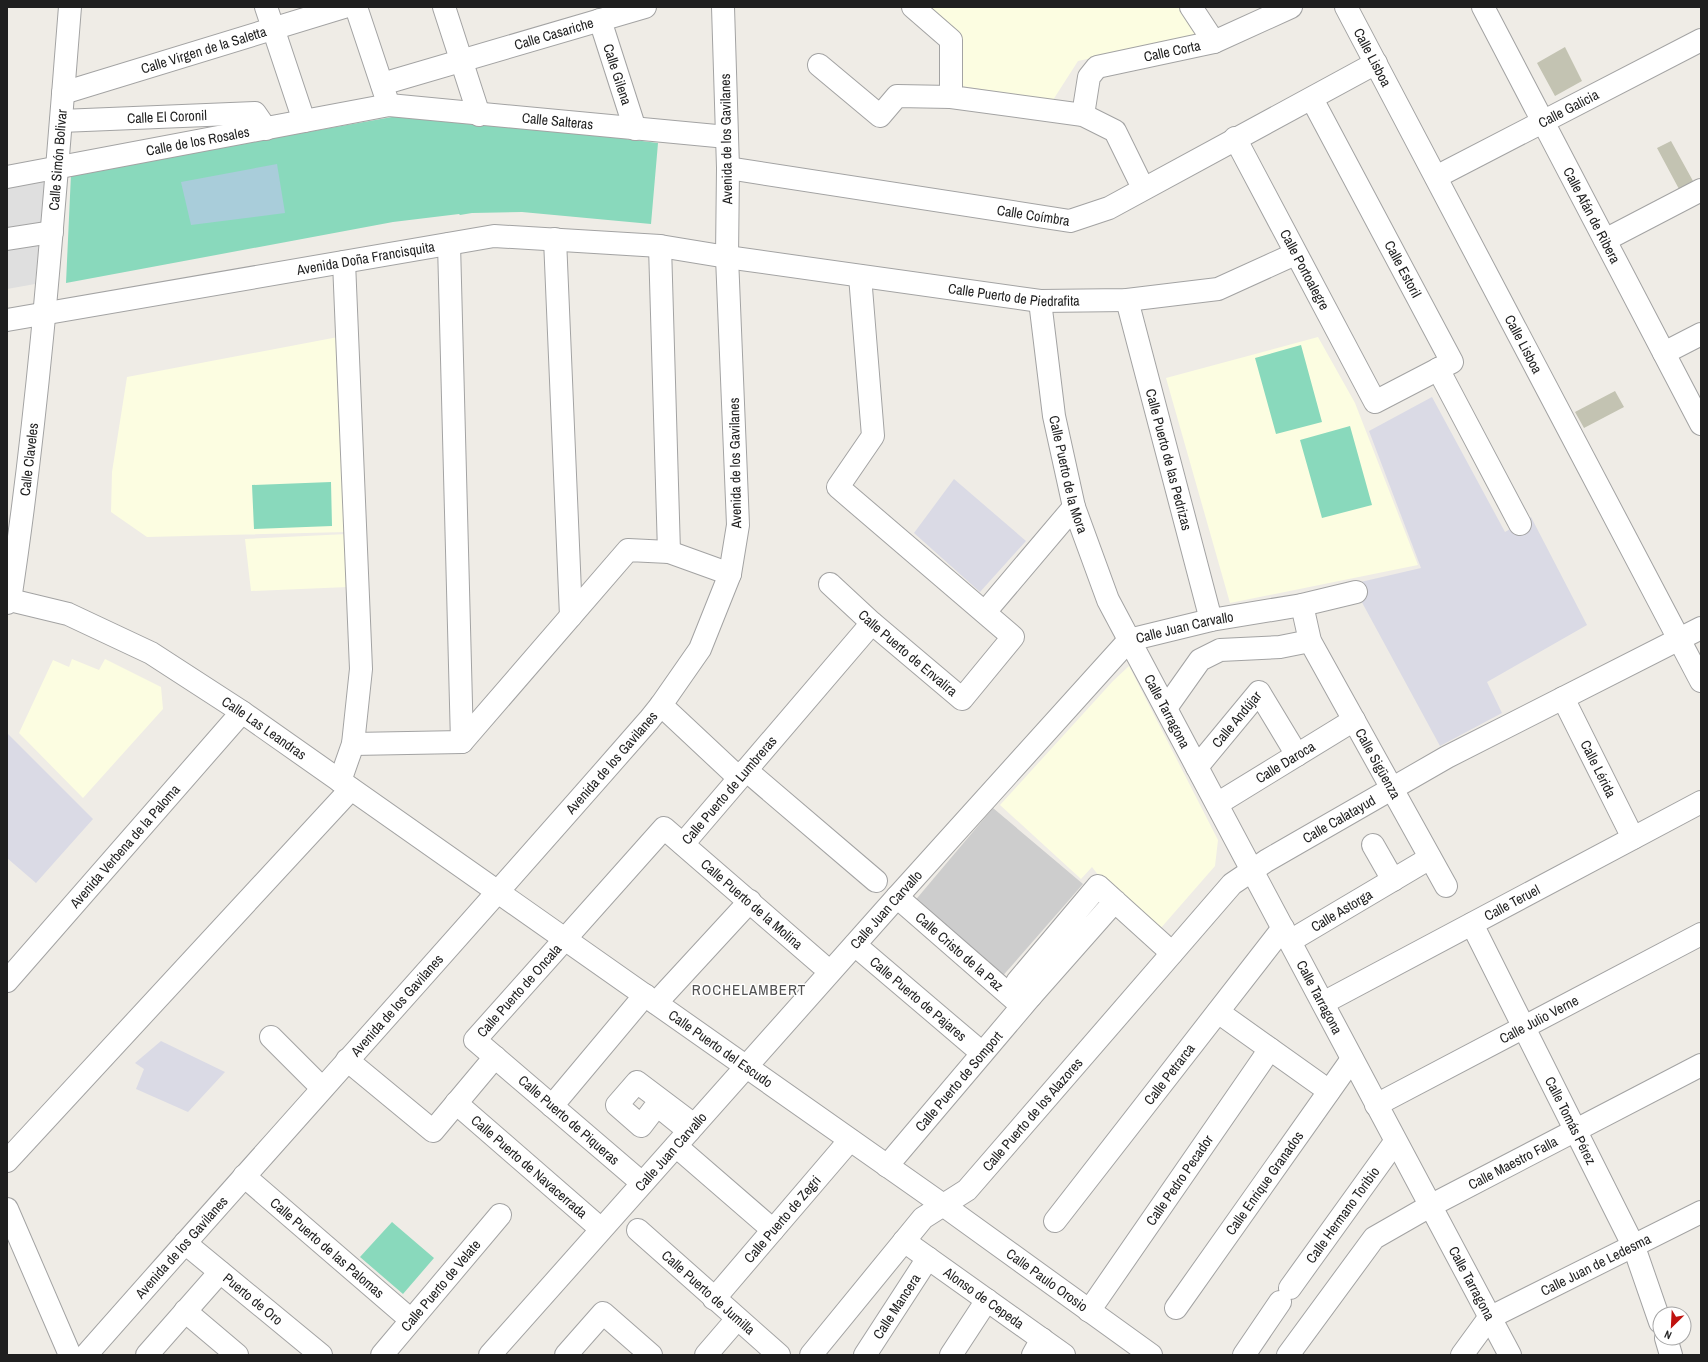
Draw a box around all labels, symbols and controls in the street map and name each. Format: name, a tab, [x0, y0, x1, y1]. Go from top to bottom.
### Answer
street label: Calle Casariche	[512, 14, 596, 54]
street label: Calle Virgen de la Saletta	[139, 22, 269, 78]
street label: Calle Lisboa	[1350, 25, 1396, 90]
street label: Calle Corta	[1142, 36, 1203, 66]
street label: Calle Gilena	[599, 41, 636, 108]
street label: Avenida de los Gavilanes	[716, 73, 736, 205]
street label: Calle Galicia	[1535, 85, 1602, 132]
street label: Calle El Coronil	[127, 106, 207, 127]
street label: Calle Simón Bolivar	[45, 108, 71, 211]
street label: Calle Salteras	[521, 109, 594, 133]
street label: Calle de los Rosales	[144, 122, 251, 160]
street label: Calle Afán de Ribera	[1559, 164, 1625, 267]
street label: Calle Coímbra	[996, 201, 1072, 230]
street label: Calle Portoalegre	[1276, 226, 1334, 313]
street label: Avenida Doña Francisquita	[294, 237, 437, 279]
street label: Calle Estoril	[1381, 237, 1425, 301]
street label: Calle Puerto de Piedrafita	[947, 279, 1080, 310]
street label: Calle Lisboa	[1501, 312, 1547, 377]
street label: Calle Puerto de las Pedrizas	[1142, 387, 1196, 533]
street label: Avenida de los Gavilanes	[725, 397, 745, 529]
street label: Calle Puerto de la Mora	[1045, 414, 1092, 536]
street label: Calle Claveles	[16, 422, 42, 497]
street label: Calle Puerto de Envalira	[854, 606, 962, 701]
street label: Calle Juan Carvallo	[1134, 607, 1235, 647]
street label: Calle Tarragona	[1140, 671, 1195, 752]
street label: Calle Andújar	[1208, 687, 1265, 751]
street label: Calle Las Leandras	[218, 692, 310, 764]
street label: Avenida de los Gavilanes	[561, 707, 662, 818]
street label: Calle Sigüenza	[1351, 725, 1405, 803]
street label: Calle Puerto de Lumbreras	[678, 732, 781, 848]
street label: Calle Daroca	[1252, 737, 1319, 787]
street label: Calle Lérida	[1576, 737, 1621, 801]
street label: Avenida Verbena de la Paloma	[65, 780, 184, 912]
street label: Calle Calatayud	[1299, 791, 1379, 847]
street label: Calle Puerto de la Molina	[697, 855, 807, 954]
street label: Calle Juan Carvallo	[846, 866, 926, 953]
street label: Calle Teruel	[1481, 880, 1543, 925]
street label: Calle Astorga	[1308, 885, 1376, 936]
street label: Calle Cristo de la Paz	[912, 908, 1008, 995]
street label: Calle Puerto de Oncala	[473, 940, 566, 1041]
street label: Avenida de los Gavilanes	[346, 950, 447, 1061]
street label: Calle Puerto de Pajares	[866, 953, 971, 1045]
street label: Calle Tarragona	[1292, 957, 1347, 1038]
district label: ROCHELAMBERT	[692, 979, 806, 1000]
street label: Calle Julio Verne	[1496, 991, 1581, 1048]
street label: Calle Puerto del Escudo	[665, 1006, 776, 1091]
street label: Calle Puerto de Somport	[911, 1027, 1006, 1135]
street label: Calle Petrarca	[1140, 1039, 1199, 1108]
street label: Calle Puerto de los Alazores	[978, 1054, 1087, 1175]
street label: Calle Puerto de Piqueras	[515, 1071, 623, 1169]
street label: Calle Tomás Pérez	[1541, 1074, 1600, 1168]
street label: Calle Juan Carvallo	[631, 1108, 711, 1195]
street label: Calle Puerto de Navacerrada	[467, 1111, 592, 1222]
street label: Calle Enrique Granados	[1221, 1127, 1307, 1239]
street label: Calle Pedro Pecador	[1142, 1131, 1217, 1229]
street label: Calle Maestro Falla	[1465, 1132, 1561, 1194]
street label: Calle Hermano Toribio	[1302, 1163, 1383, 1267]
street label: Calle Puerto de Zegri	[740, 1172, 825, 1267]
street label: Avenida de los Gavilanes	[131, 1192, 232, 1303]
street label: Calle Puerto de las Palomas	[266, 1194, 388, 1302]
street label: Calle Juan de Ledesma	[1538, 1229, 1654, 1300]
street label: Calle Puerto de Velate	[397, 1236, 484, 1335]
street label: Calle Tarragona	[1445, 1243, 1499, 1324]
street label: Calle Paulo Orosio	[1003, 1244, 1091, 1315]
street label: Calle Puerto de Jumilla	[658, 1246, 759, 1339]
street label: Alonso de Cepeda	[939, 1263, 1028, 1333]
street label: Puerto de Oro	[219, 1269, 287, 1329]
street label: Calle Mancera	[869, 1270, 925, 1342]
north arrow	[1652, 1306, 1692, 1346]
text: N	[1662, 1327, 1674, 1343]

